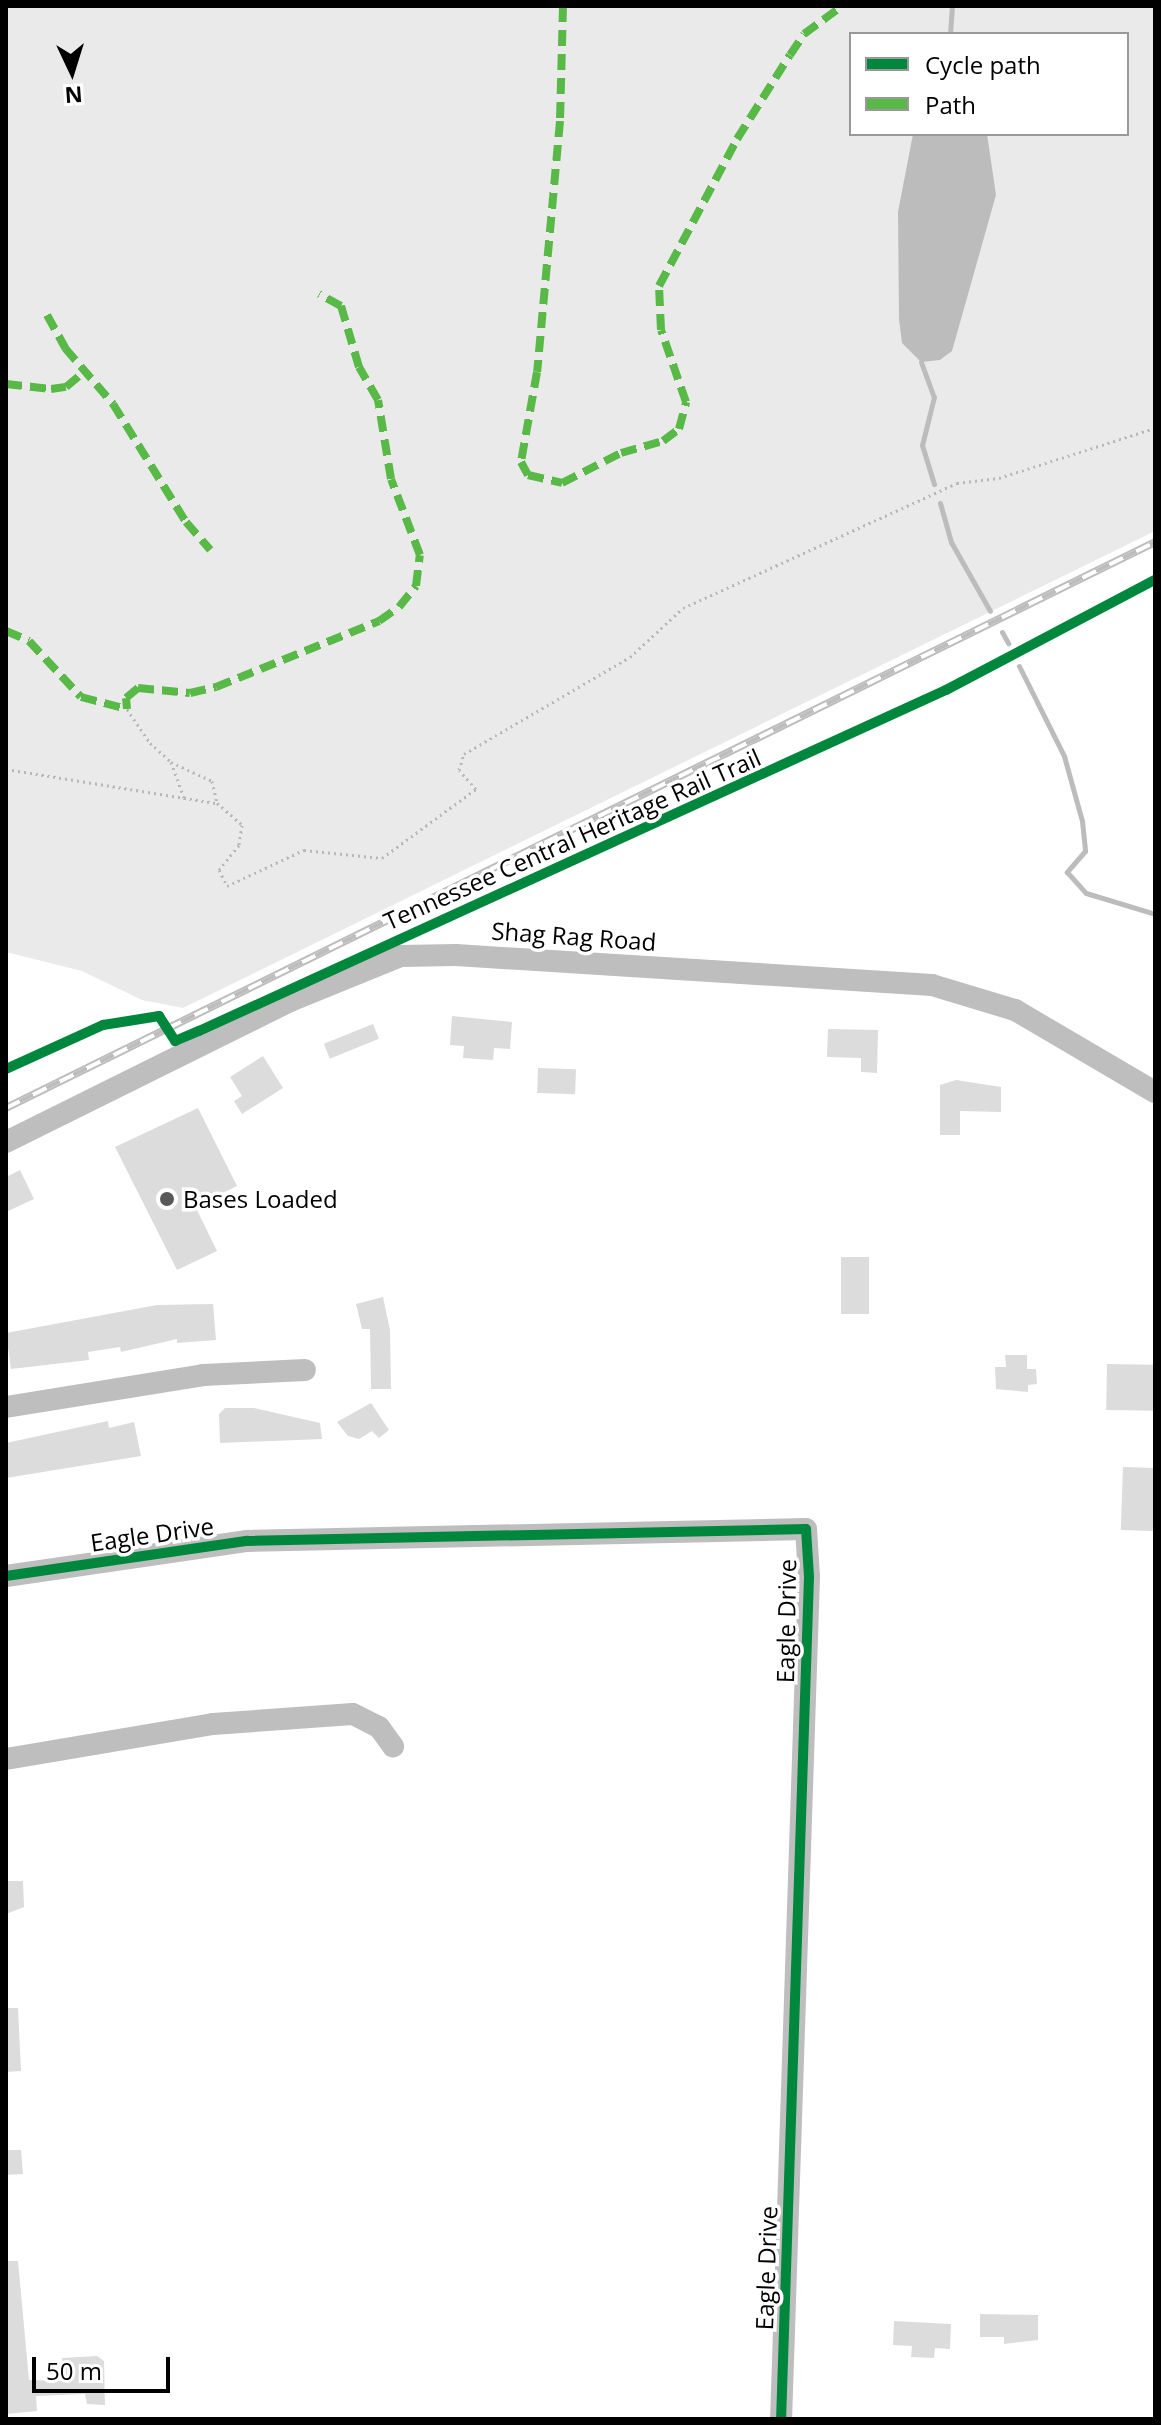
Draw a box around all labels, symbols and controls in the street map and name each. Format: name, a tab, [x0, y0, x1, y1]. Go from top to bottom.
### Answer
north arrow	[32, 32, 112, 112]
legend	[849, 32, 1129, 136]
text: Cycle path	[925, 48, 1041, 81]
text: N	[64, 80, 84, 112]
text: Path	[925, 88, 976, 121]
street label: Tennessee Central Heritage Rail Trail	[379, 743, 765, 935]
street label: Shag Rag Road	[491, 916, 657, 956]
place label: Bases Loaded	[183, 1185, 338, 1213]
marker: Bases Loaded	[158, 1190, 176, 1208]
street label: Eagle Drive	[88, 1511, 216, 1557]
street label: Eagle Drive	[771, 1559, 801, 1683]
street label: Eagle Drive	[749, 2205, 783, 2331]
scale bar	[36, 2341, 174, 2391]
text: 50 m	[46, 2354, 102, 2387]

